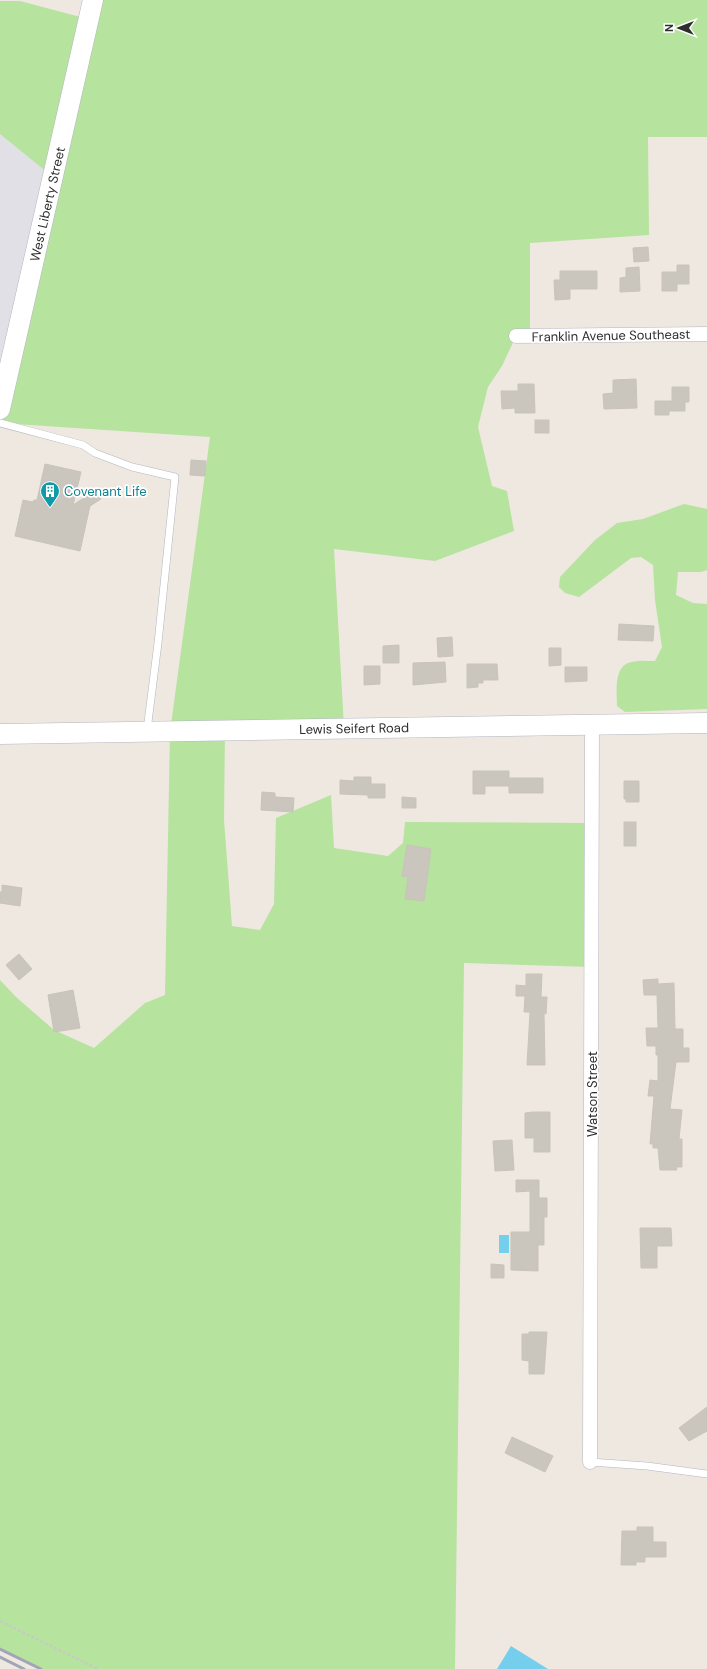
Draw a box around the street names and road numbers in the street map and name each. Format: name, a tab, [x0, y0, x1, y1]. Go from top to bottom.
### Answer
street label: West Liberty Street	[26, 145, 69, 263]
street label: Franklin Avenue Southeast	[532, 326, 690, 345]
street label: Lewis Seifert Road	[299, 719, 409, 738]
street label: Watson Street	[584, 1051, 601, 1137]

